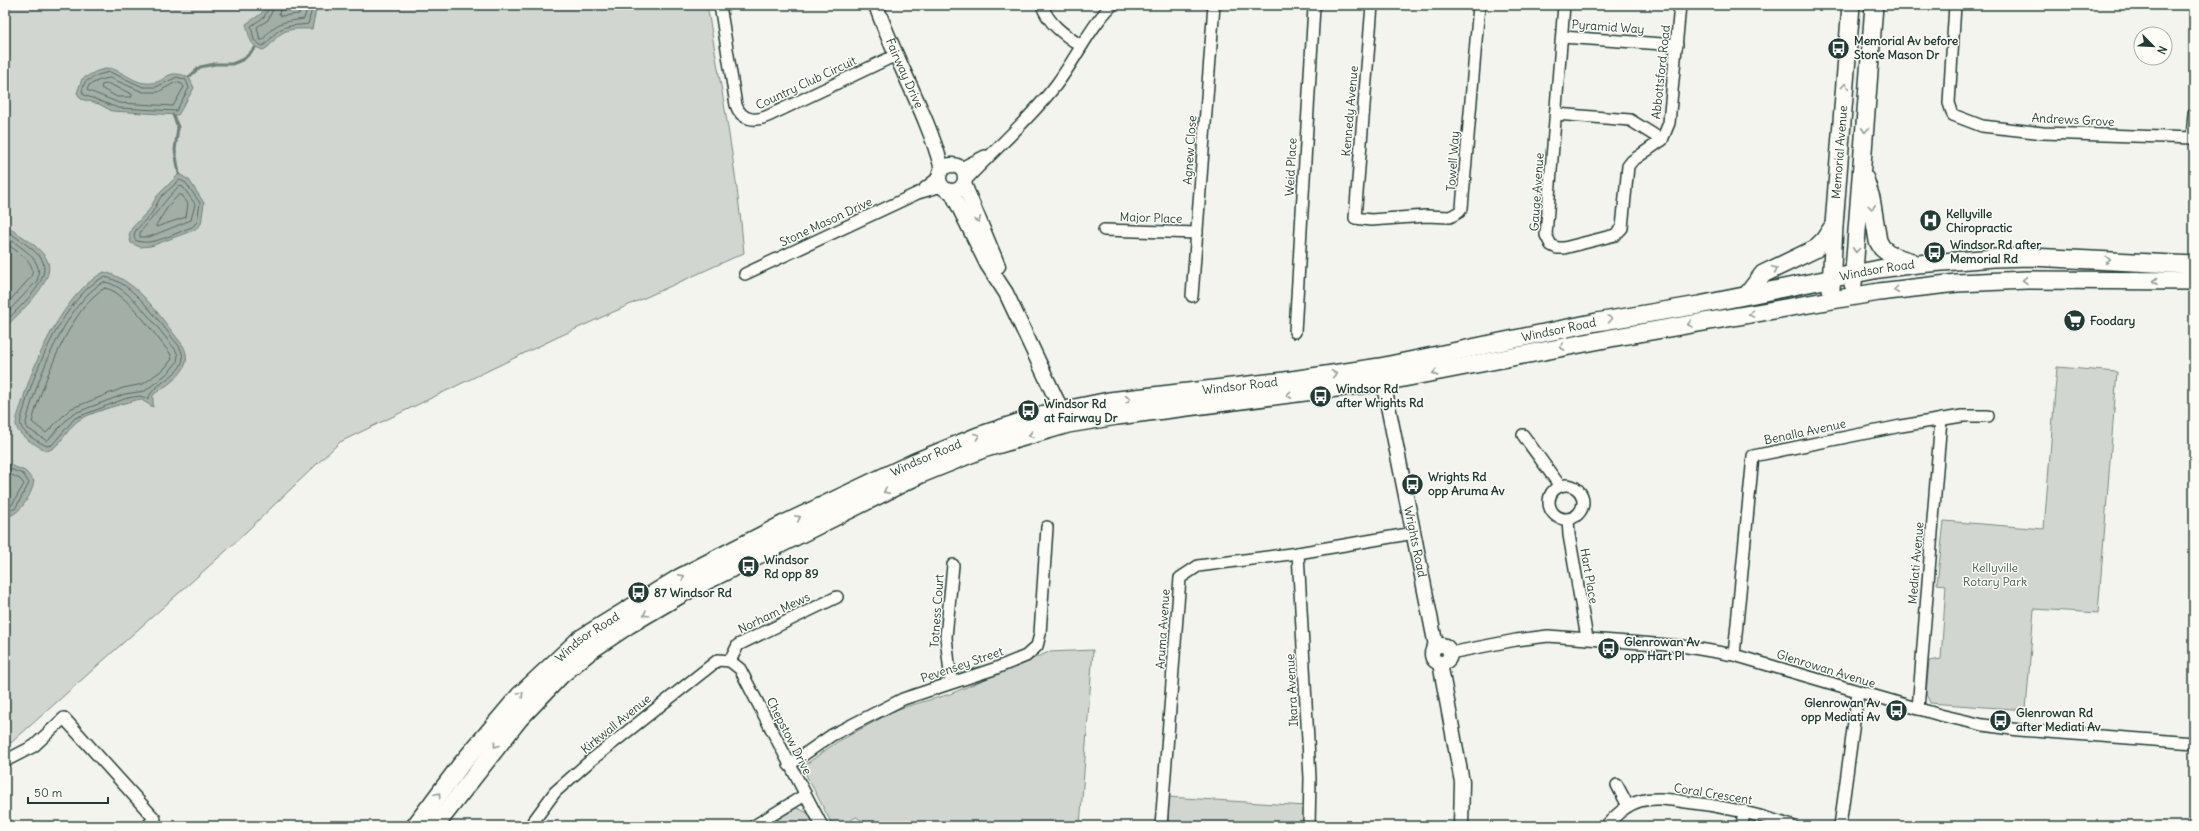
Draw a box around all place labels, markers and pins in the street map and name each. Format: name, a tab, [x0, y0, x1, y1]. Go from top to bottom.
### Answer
place label: Memorial Av before Stone Mason Dr	[1854, 33, 1959, 62]
bus stop icon: Memorial Av before Stone Mason Dr	[1826, 35, 1852, 61]
place label: Kellyville Chiropractic	[1946, 206, 2012, 236]
hospital icon: Kellyville Chiropractic	[1918, 208, 1944, 234]
place label: Windsor Rd after Memorial Rd	[1950, 237, 2041, 266]
bus stop icon: Windsor Rd after Memorial Rd	[1921, 239, 1947, 265]
supermarket icon: Foodary	[2061, 308, 2087, 334]
place label: Foodary	[2090, 313, 2136, 329]
place label: Windsor Rd after Wrights Rd	[1336, 381, 1424, 411]
bus stop icon: Windsor Rd after Wrights Rd	[1307, 383, 1333, 409]
place label: Windsor Rd at Fairway Dr	[1044, 396, 1118, 426]
bus stop icon: Windsor Rd at Fairway Dr	[1015, 398, 1041, 424]
place label: Wrights Rd opp Aruma Av	[1428, 469, 1505, 499]
bus stop icon: Wrights Rd opp Aruma Av	[1399, 471, 1425, 497]
place label: Windsor Rd opp 89	[764, 552, 819, 582]
bus stop icon: Windsor Rd opp 89	[736, 554, 762, 580]
bus stop icon: 87 Windsor Rd	[626, 580, 652, 606]
place label: 87 Windsor Rd	[654, 585, 732, 600]
place label: Glenrowan Av opp Hart Pl	[1624, 634, 1700, 664]
bus stop icon: Glenrowan Av opp Hart Pl	[1595, 636, 1621, 662]
place label: Glenrowan Av opp Mediati Av	[1801, 695, 1880, 725]
bus stop icon: Glenrowan Av opp Mediati Av	[1883, 697, 1909, 723]
place label: Glenrowan Rd after Mediati Av	[2016, 705, 2101, 734]
bus stop icon: Glenrowan Rd after Mediati Av	[1988, 707, 2014, 733]

